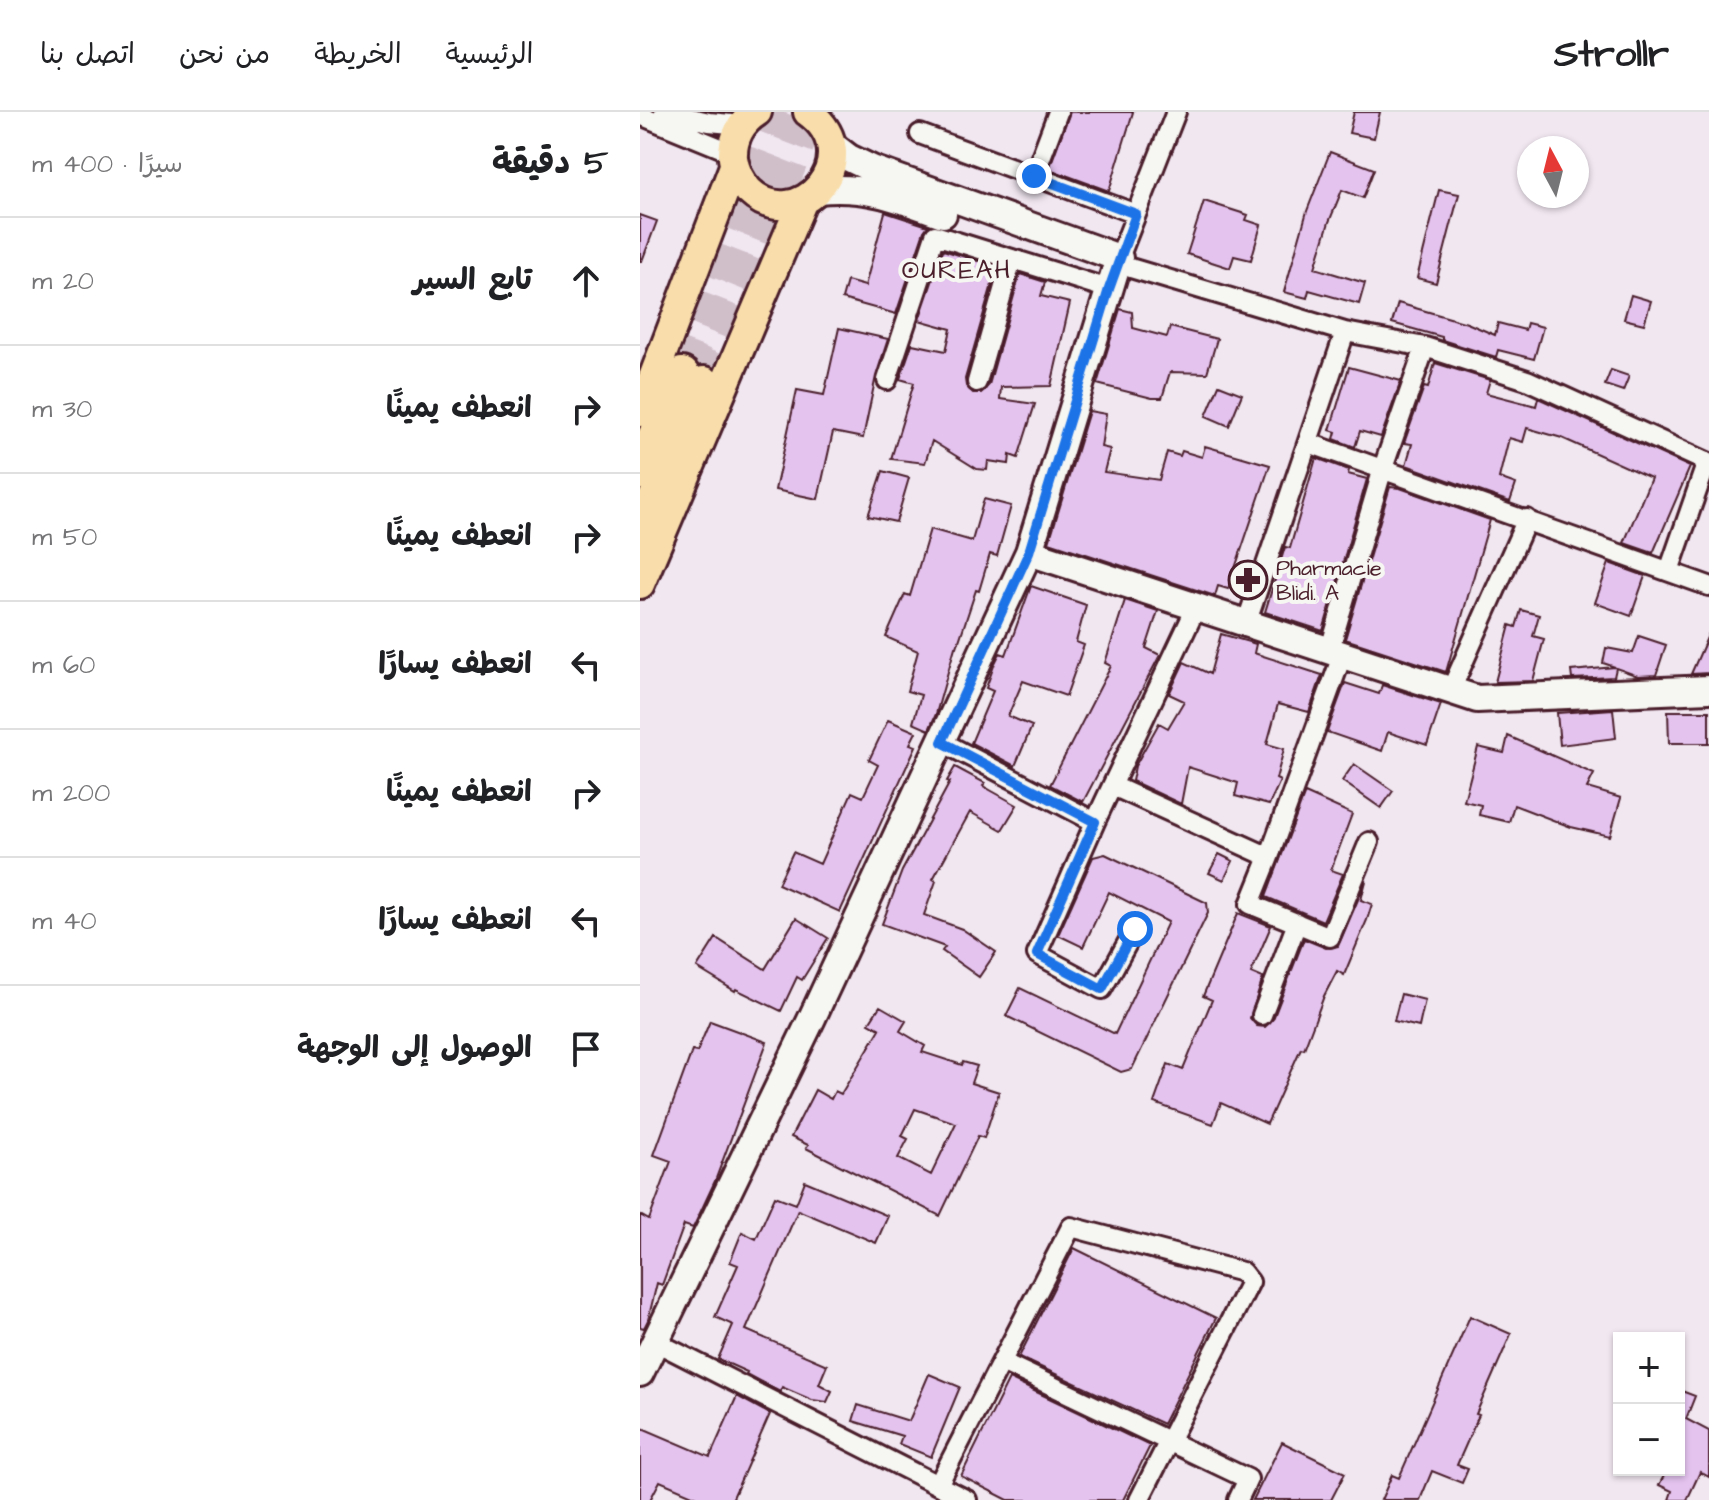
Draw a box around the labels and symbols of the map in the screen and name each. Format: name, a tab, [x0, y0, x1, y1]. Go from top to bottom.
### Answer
north arrow	[1517, 136, 1589, 208]
route end	[1016, 158, 1052, 194]
district label: OUREAH	[902, 252, 1012, 288]
place label: Pharmacie Blidi. A	[1276, 553, 1382, 609]
pharmacy icon: Pharmacie Blidi. A	[1227, 559, 1269, 601]
route start	[1117, 911, 1153, 947]

